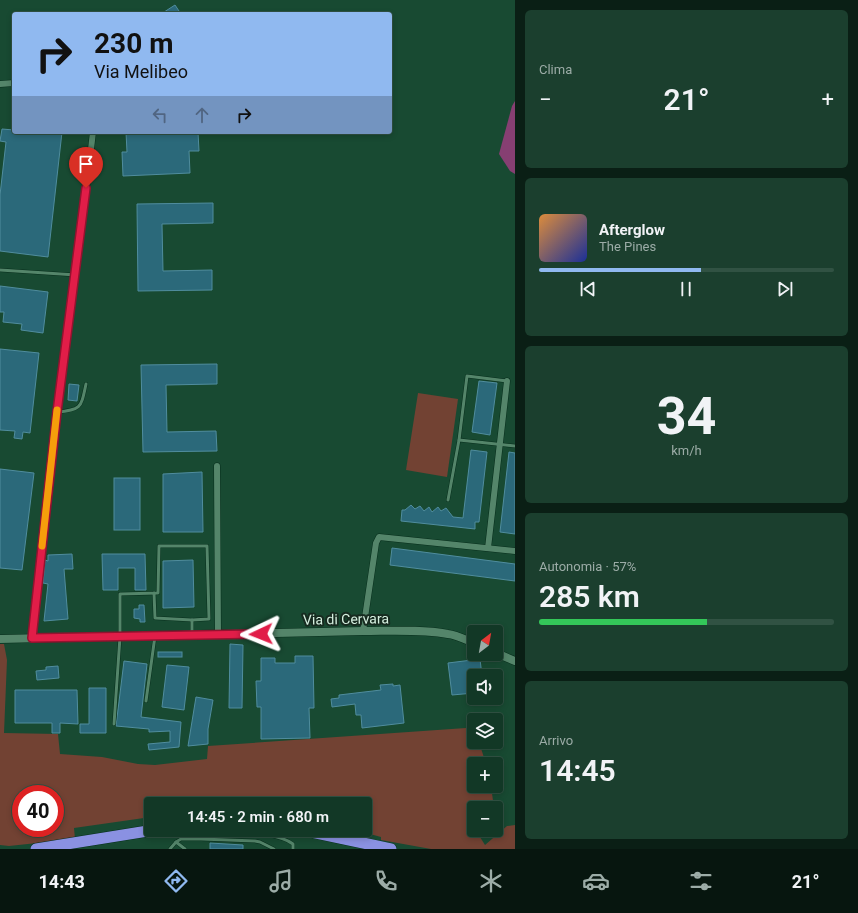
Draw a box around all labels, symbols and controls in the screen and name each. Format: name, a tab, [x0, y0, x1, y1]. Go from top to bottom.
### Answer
text: 230 m	[94, 27, 173, 60]
icon: right	[28, 28, 80, 80]
text: Via Melibeo	[94, 61, 188, 82]
text: Clima	[539, 62, 572, 77]
text: 21°	[664, 82, 709, 117]
text: −	[539, 87, 552, 112]
text: +	[822, 87, 834, 112]
icon: left	[149, 104, 171, 126]
icon: ahead	[191, 104, 213, 126]
icon: right	[233, 104, 255, 126]
pin	[69, 147, 103, 188]
icon: arrive	[75, 153, 97, 175]
text: Afterglow	[599, 221, 665, 239]
text: The Pines	[599, 239, 656, 254]
icon: previous	[577, 278, 599, 300]
icon: pause	[675, 278, 697, 300]
icon: next	[774, 278, 796, 300]
text: 34	[657, 386, 716, 447]
text: km/h	[671, 443, 702, 458]
text: Autonomia · 57%	[539, 559, 636, 574]
text: 285 km	[539, 579, 640, 614]
street label: Via di Cervara	[303, 610, 389, 628]
position arrow	[240, 613, 282, 655]
north arrow	[467, 625, 503, 661]
map controls	[467, 625, 503, 837]
button: sound	[467, 669, 503, 705]
button: layers	[467, 713, 503, 749]
text: Arrivo	[539, 733, 573, 748]
text: 14:45	[539, 753, 616, 788]
button: +	[467, 757, 503, 793]
speed limit sign: 40	[12, 785, 64, 837]
button: −	[467, 801, 503, 837]
text: 14:45 · 2 min · 680 m	[187, 808, 329, 826]
icon: directions	[162, 867, 190, 895]
icon: music	[267, 867, 295, 895]
icon: phone	[372, 867, 400, 895]
icon: climate	[477, 867, 505, 895]
icon: car	[582, 867, 610, 895]
icon: filters	[687, 867, 715, 895]
text: 14:43	[38, 871, 85, 892]
text: 21°	[792, 871, 819, 892]

